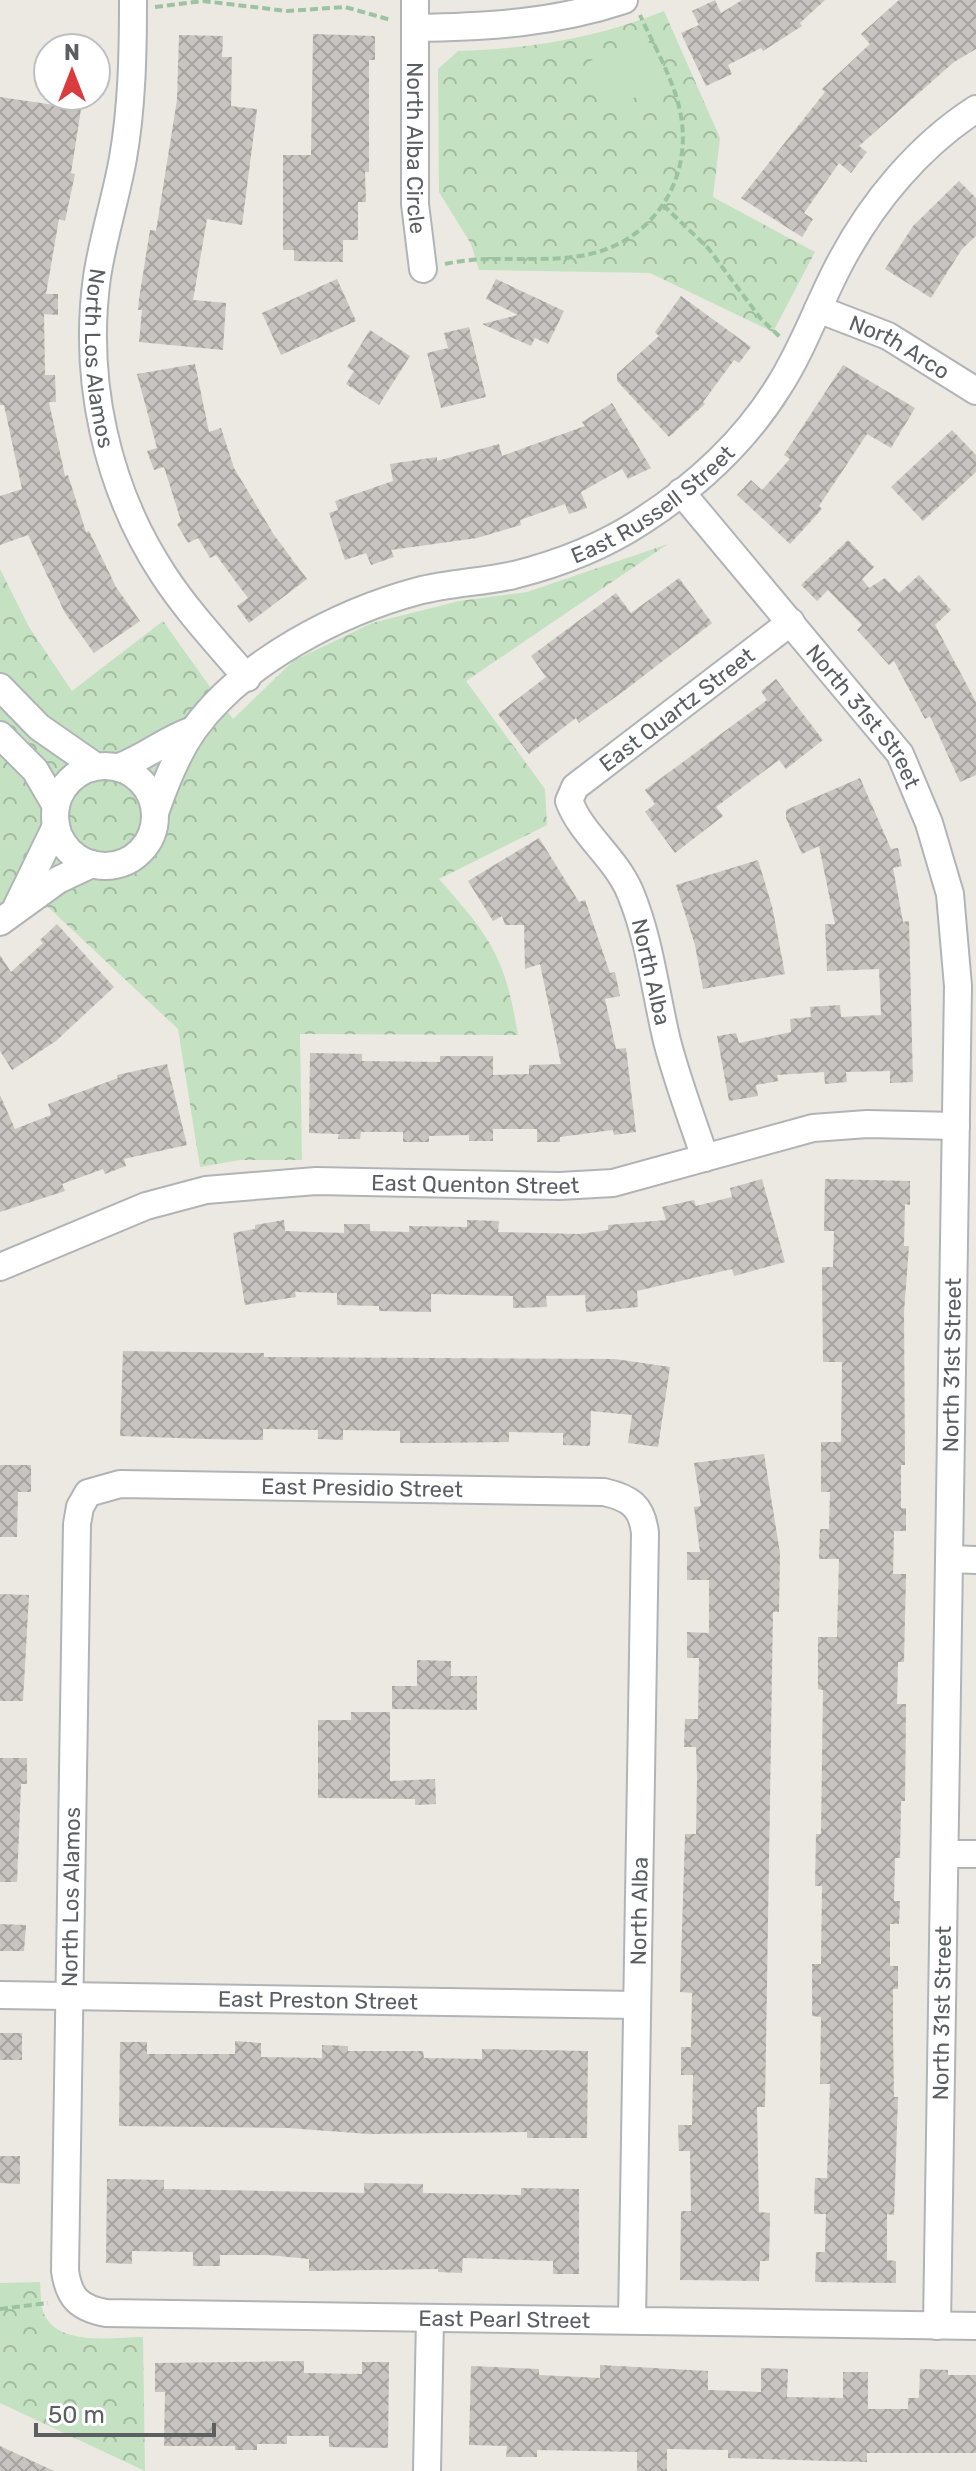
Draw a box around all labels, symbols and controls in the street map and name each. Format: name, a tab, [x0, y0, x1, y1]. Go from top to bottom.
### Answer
north arrow	[32, 32, 112, 112]
text: N	[64, 39, 80, 66]
street label: North Alba Circle	[402, 62, 432, 235]
street label: North Los Alamos	[79, 267, 120, 451]
street label: North Arco	[845, 309, 955, 385]
street label: East Russell Street	[567, 439, 740, 569]
street label: North 31st Street	[801, 639, 927, 793]
street label: East Quartz Street	[594, 641, 760, 777]
street label: North Alba	[626, 916, 676, 1028]
street label: East Quenton Street	[371, 1169, 580, 1200]
street label: North 31st Street	[937, 1277, 967, 1453]
street label: East Presidio Street	[261, 1473, 464, 1503]
street label: North Los Alamos	[56, 1807, 86, 1987]
street label: North Alba	[624, 1857, 653, 1966]
street label: North 31st Street	[927, 1925, 957, 2101]
street label: East Preston Street	[218, 1985, 419, 2015]
street label: East Pearl Street	[418, 2304, 591, 2334]
scale bar	[36, 2387, 214, 2437]
text: 50 m	[48, 2401, 105, 2429]

